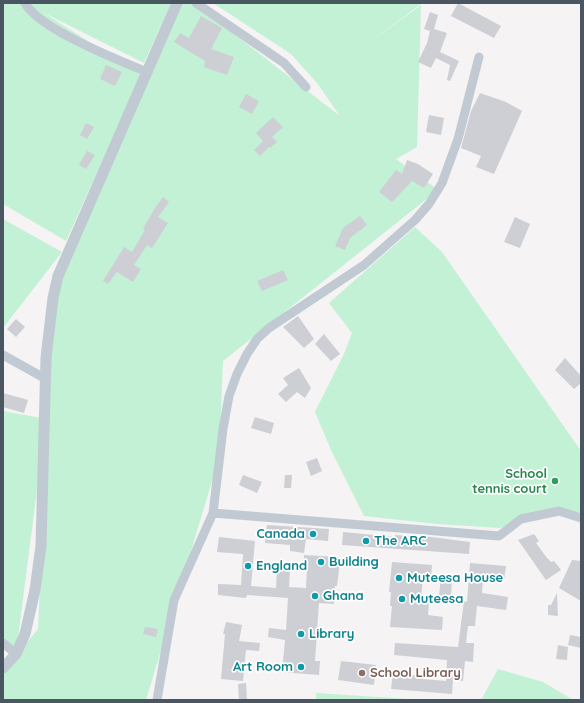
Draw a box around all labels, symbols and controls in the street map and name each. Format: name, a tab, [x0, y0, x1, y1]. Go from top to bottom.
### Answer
place label: School tennis court	[472, 466, 547, 497]
marker: School tennis court	[550, 476, 560, 486]
place label: Canada	[256, 526, 305, 542]
marker: Canada	[308, 529, 318, 539]
place label: The ARC	[374, 533, 426, 549]
marker: The ARC	[361, 536, 371, 546]
place label: Building	[329, 554, 379, 570]
marker: Building	[316, 557, 326, 567]
place label: England	[256, 558, 307, 574]
marker: England	[243, 561, 253, 571]
place label: Muteesa House	[407, 570, 503, 586]
marker: Muteesa House	[394, 573, 404, 583]
place label: Ghana	[323, 588, 364, 604]
marker: Ghana	[310, 591, 320, 601]
place label: Muteesa	[410, 591, 463, 607]
marker: Muteesa	[397, 594, 407, 604]
place label: Library	[309, 626, 354, 642]
marker: Library	[296, 629, 306, 639]
place label: Art Room	[233, 659, 293, 675]
marker: Art Room	[296, 662, 306, 672]
place label: School Library	[370, 665, 461, 681]
marker: School Library	[357, 668, 367, 678]

